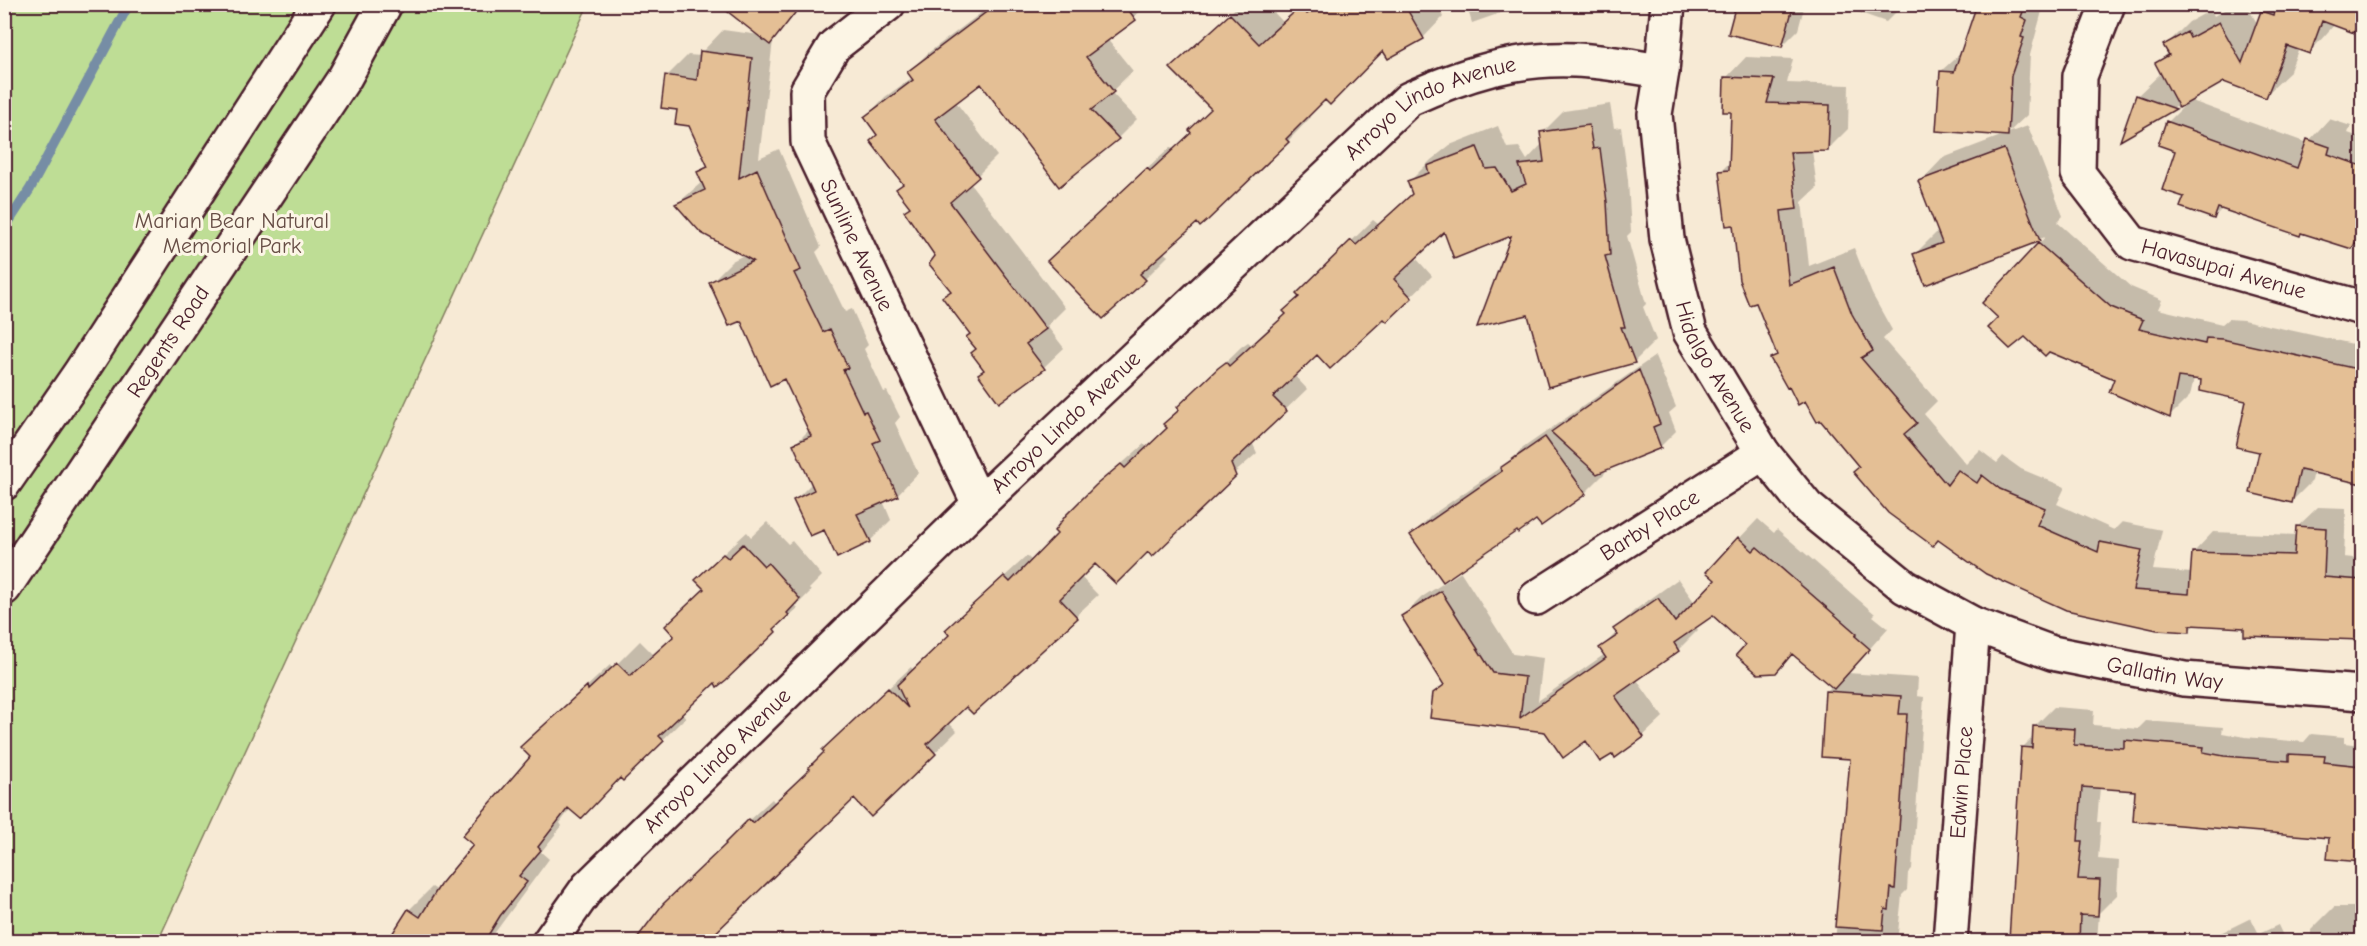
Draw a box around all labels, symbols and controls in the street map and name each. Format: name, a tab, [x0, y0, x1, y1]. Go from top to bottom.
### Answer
street label: Arroyo Lindo Avenue	[1339, 51, 1518, 166]
street label: Sunline Avenue	[814, 175, 899, 315]
park label: Marian Bear Natural Memorial Park	[135, 208, 329, 259]
street label: Havasupai Avenue	[2138, 233, 2309, 305]
street label: Regents Road	[122, 281, 215, 403]
street label: Hidalgo Avenue	[1670, 298, 1761, 437]
street label: Arroyo Lindo Avenue	[986, 346, 1146, 499]
street label: Barby Place	[1595, 484, 1704, 567]
street label: Gallatin Way	[2104, 651, 2224, 695]
street label: Arroyo Lindo Avenue	[638, 683, 796, 838]
street label: Edwin Place	[1945, 725, 1979, 840]

